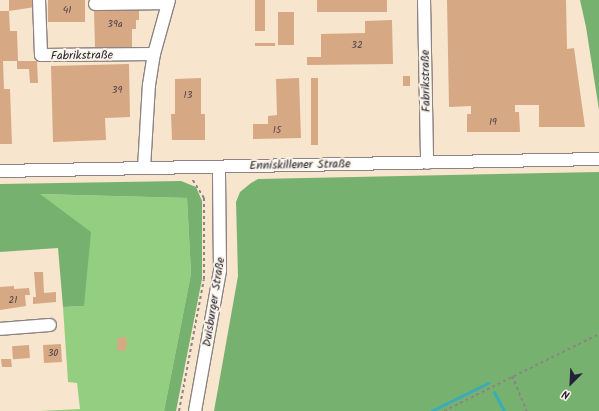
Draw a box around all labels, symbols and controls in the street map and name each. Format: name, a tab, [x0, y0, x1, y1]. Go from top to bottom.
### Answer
house number: 41	[63, 5, 71, 17]
house number: 39a	[107, 19, 123, 31]
house number: 32	[351, 40, 363, 52]
street label: Fabrikstraße	[51, 48, 113, 64]
street label: Fabrikstraße	[418, 50, 434, 112]
house number: 39	[112, 85, 122, 97]
house number: 13	[184, 90, 192, 102]
house number: 19	[489, 117, 497, 129]
house number: 15	[273, 125, 281, 137]
street label: Enniskillener Straße	[249, 157, 351, 173]
street label: Duisburger Straße	[200, 256, 228, 348]
house number: 21	[9, 295, 17, 307]
house number: 30	[48, 348, 58, 360]
north arrow	[551, 363, 591, 403]
text: N	[559, 384, 573, 404]

